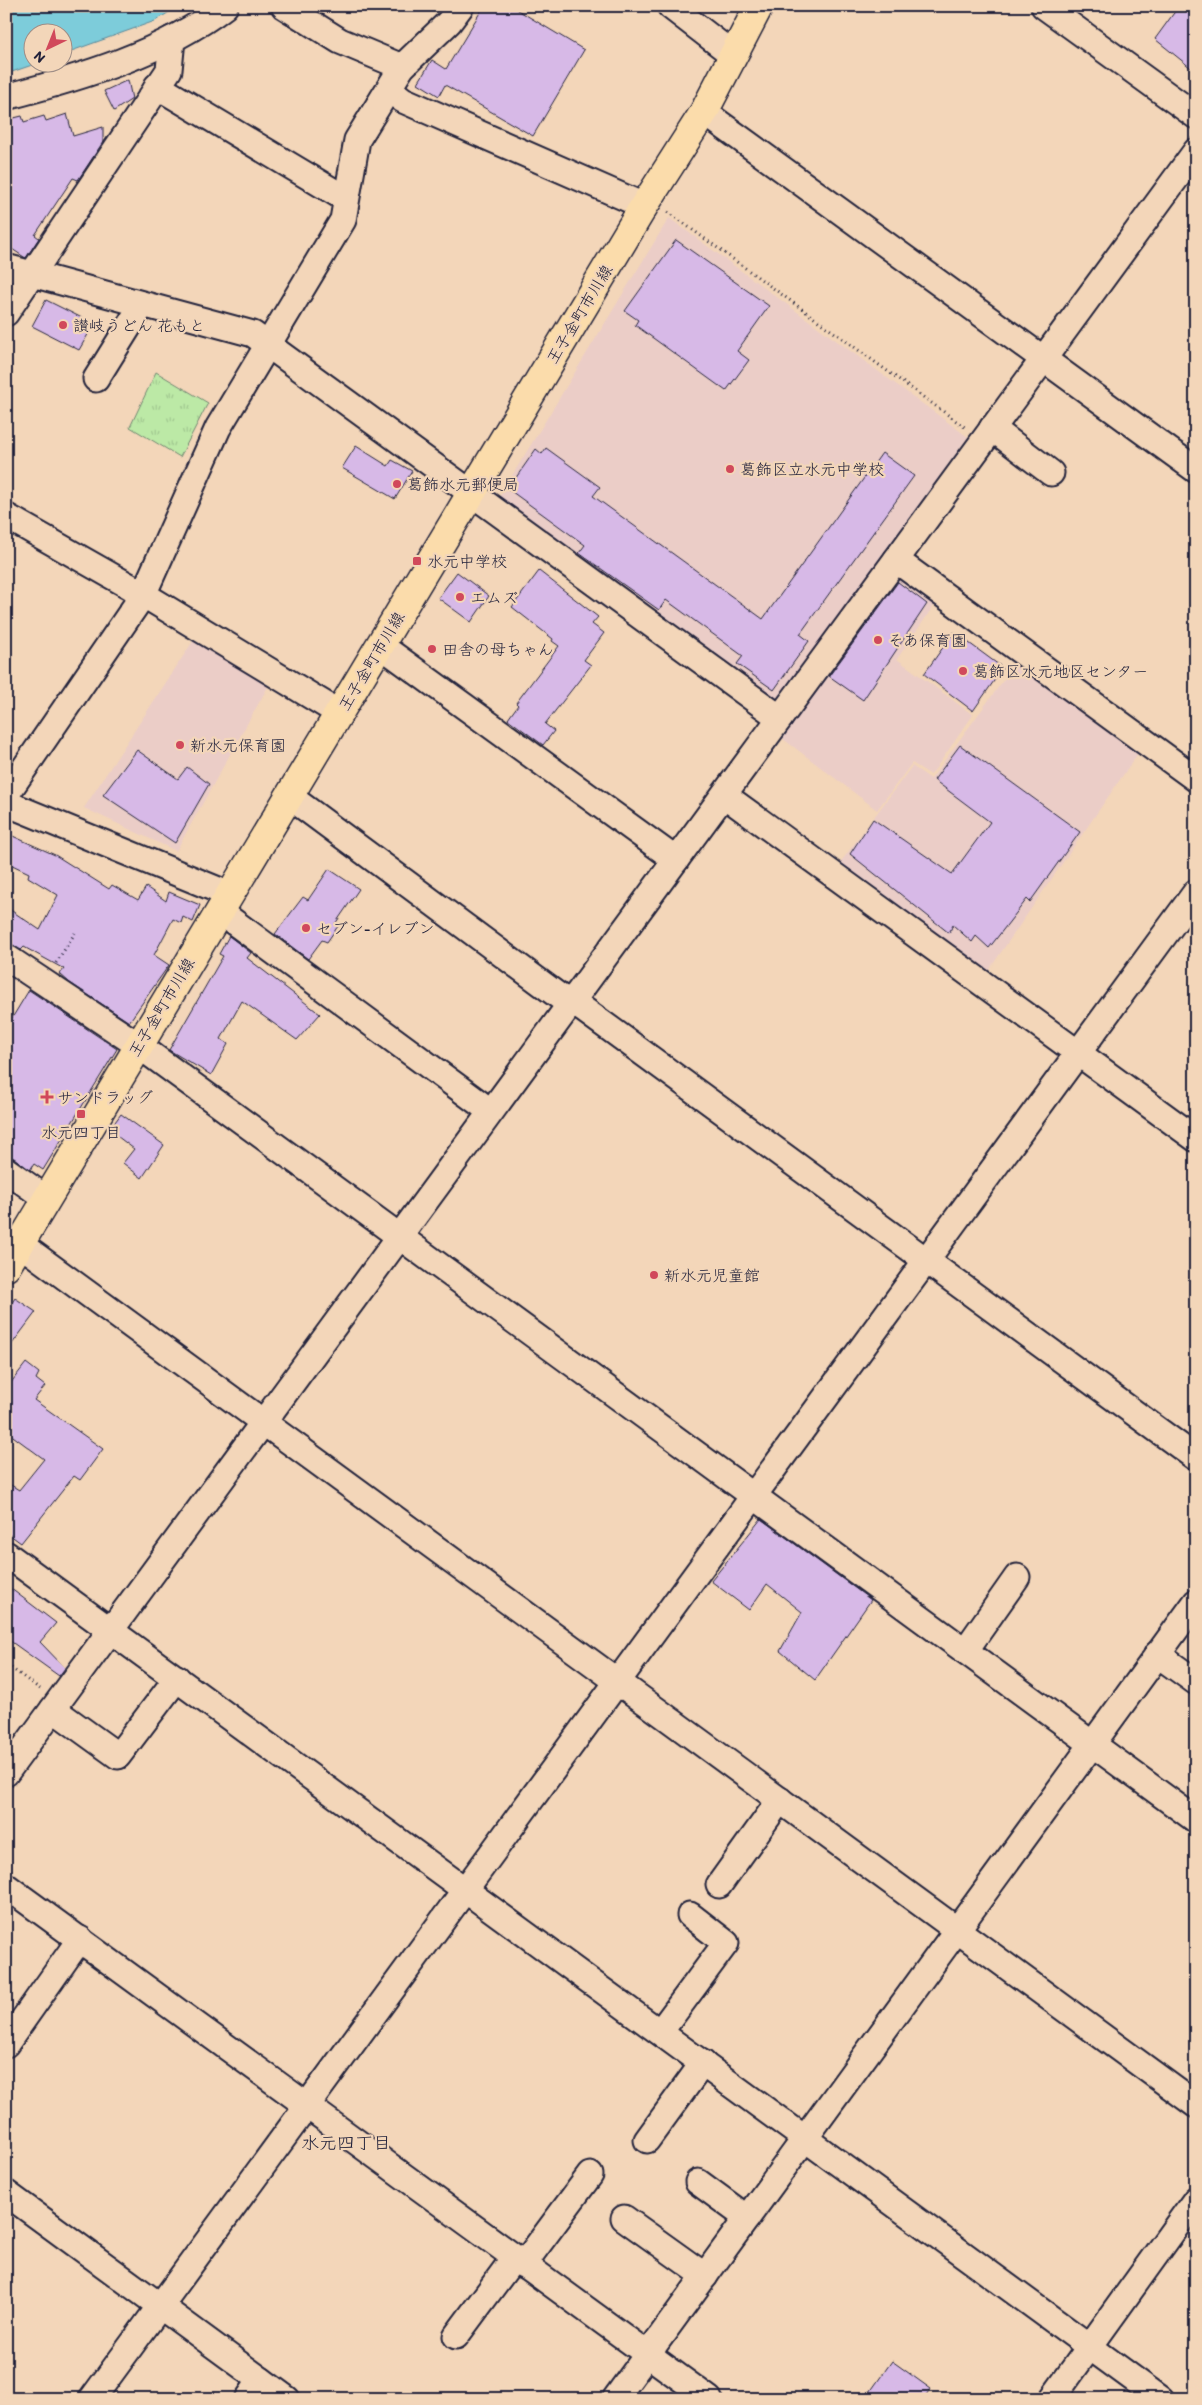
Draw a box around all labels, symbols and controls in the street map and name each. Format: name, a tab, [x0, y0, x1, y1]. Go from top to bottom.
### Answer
north arrow	[22, 22, 72, 72]
text: N	[30, 48, 49, 67]
street label: 王子金町市川線	[542, 261, 616, 367]
place label: 讃岐うどん 花もと	[73, 316, 205, 335]
marker: 讃岐うどん 花もと	[57, 319, 69, 331]
place label: 葛飾区立水元中学校	[740, 460, 884, 479]
marker: 葛飾区立水元中学校	[724, 463, 736, 475]
place label: 葛飾水元郵便局	[407, 475, 519, 494]
marker: 葛飾水元郵便局	[391, 478, 403, 490]
place label: 水元中学校	[427, 552, 507, 571]
marker: 水元中学校	[411, 555, 423, 567]
place label: エムズ	[470, 588, 518, 607]
marker: エムズ	[454, 591, 466, 603]
street label: 王子金町市川線	[334, 608, 408, 714]
place label: そあ保育園	[888, 631, 967, 650]
marker: そあ保育園	[872, 634, 884, 646]
place label: 田舎の母ちゃん	[442, 640, 554, 659]
marker: 田舎の母ちゃん	[426, 643, 438, 655]
place label: 葛飾区水元地区センター	[973, 662, 1148, 681]
marker: 葛飾区水元地区センター	[957, 665, 969, 677]
place label: 新水元保育園	[190, 736, 286, 755]
marker: 新水元保育園	[174, 739, 186, 751]
place label: セブン-イレブン	[316, 919, 434, 938]
marker: セブン-イレブン	[300, 922, 312, 934]
street label: 王子金町市川線	[124, 954, 198, 1060]
place label: サンドラッグ	[57, 1088, 153, 1107]
marker: サンドラッグ	[41, 1091, 53, 1103]
marker: 水元四丁目	[75, 1108, 87, 1120]
place label: 水元四丁目	[41, 1123, 121, 1142]
place label: 新水元児童館	[664, 1266, 760, 1285]
marker: 新水元児童館	[648, 1269, 660, 1281]
district label: 水元四丁目	[301, 2132, 391, 2154]

